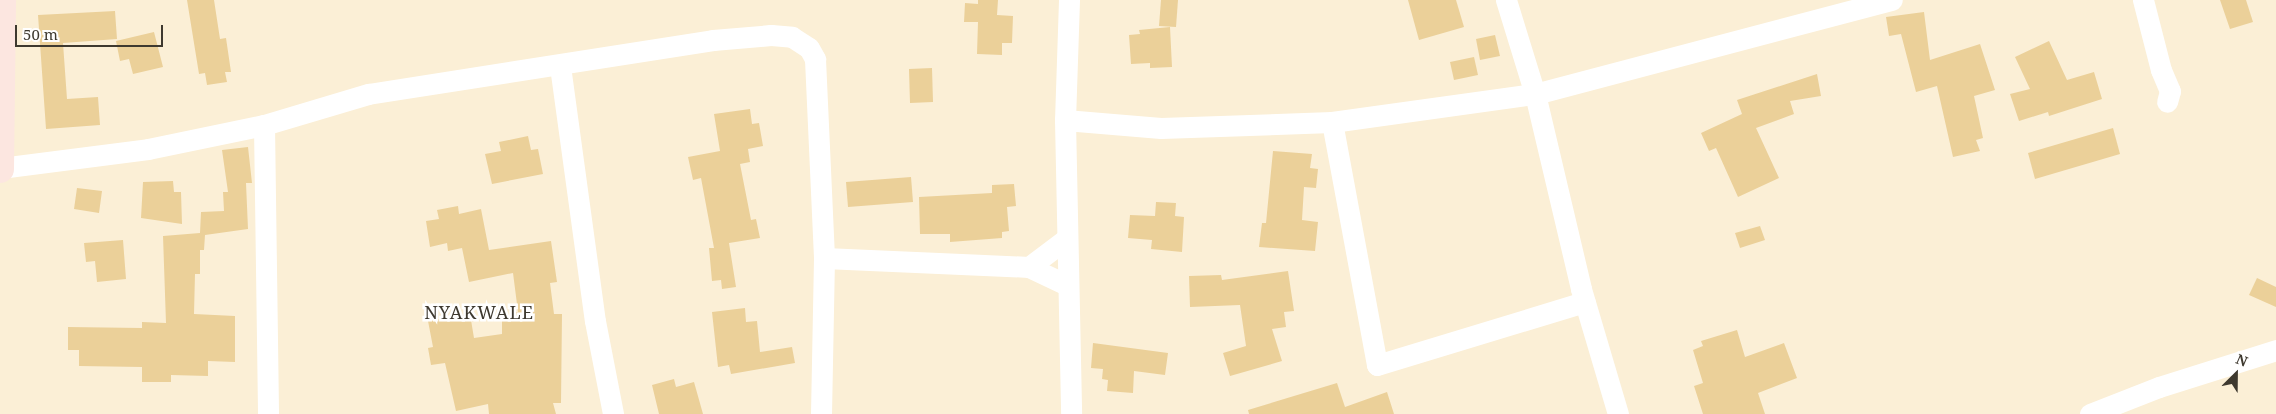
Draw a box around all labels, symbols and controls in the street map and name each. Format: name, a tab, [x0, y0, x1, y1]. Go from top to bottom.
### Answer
scale bar	[18, 15, 165, 47]
text: 50 m	[23, 24, 58, 44]
district label: NYAKWALE	[423, 301, 535, 323]
north arrow	[2211, 349, 2261, 399]
text: N	[2233, 349, 2251, 371]

